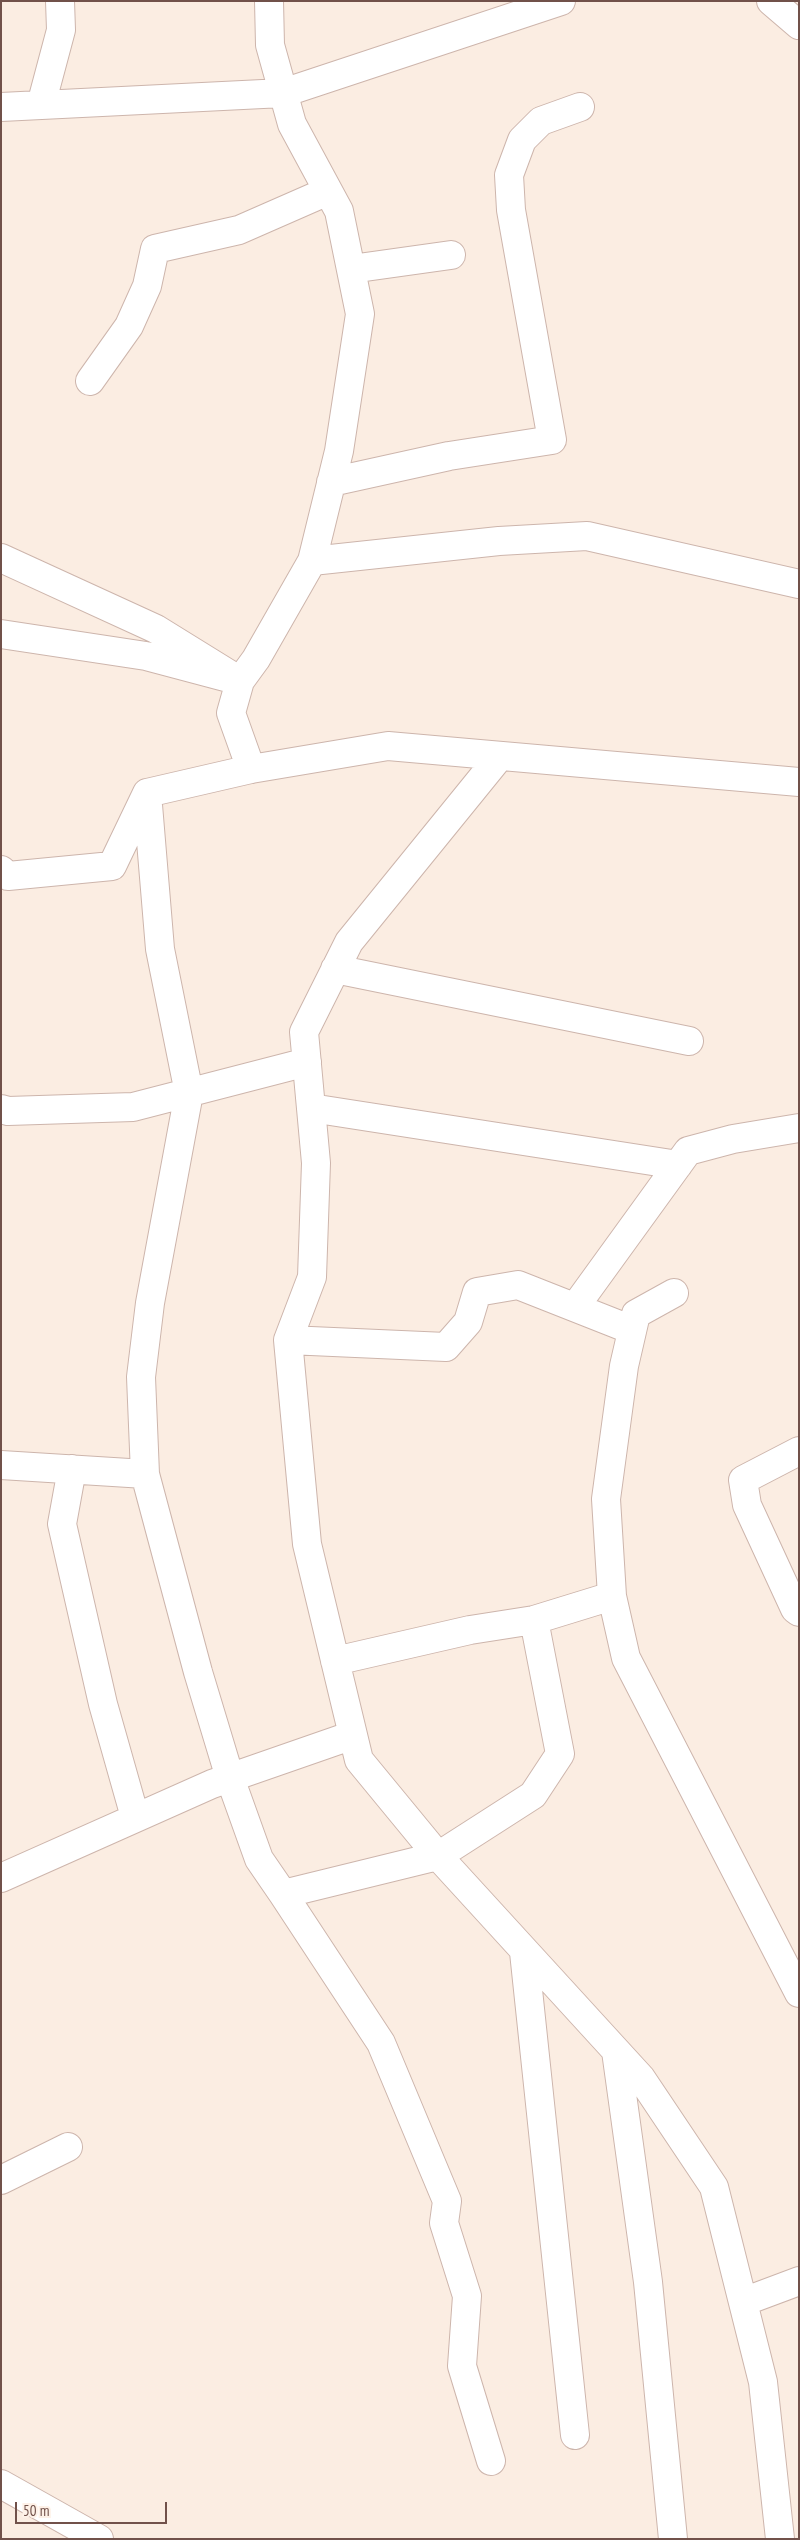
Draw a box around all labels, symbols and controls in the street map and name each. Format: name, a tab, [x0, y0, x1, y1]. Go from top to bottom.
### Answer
scale bar	[18, 2492, 170, 2524]
text: 50 m	[23, 2501, 49, 2520]

